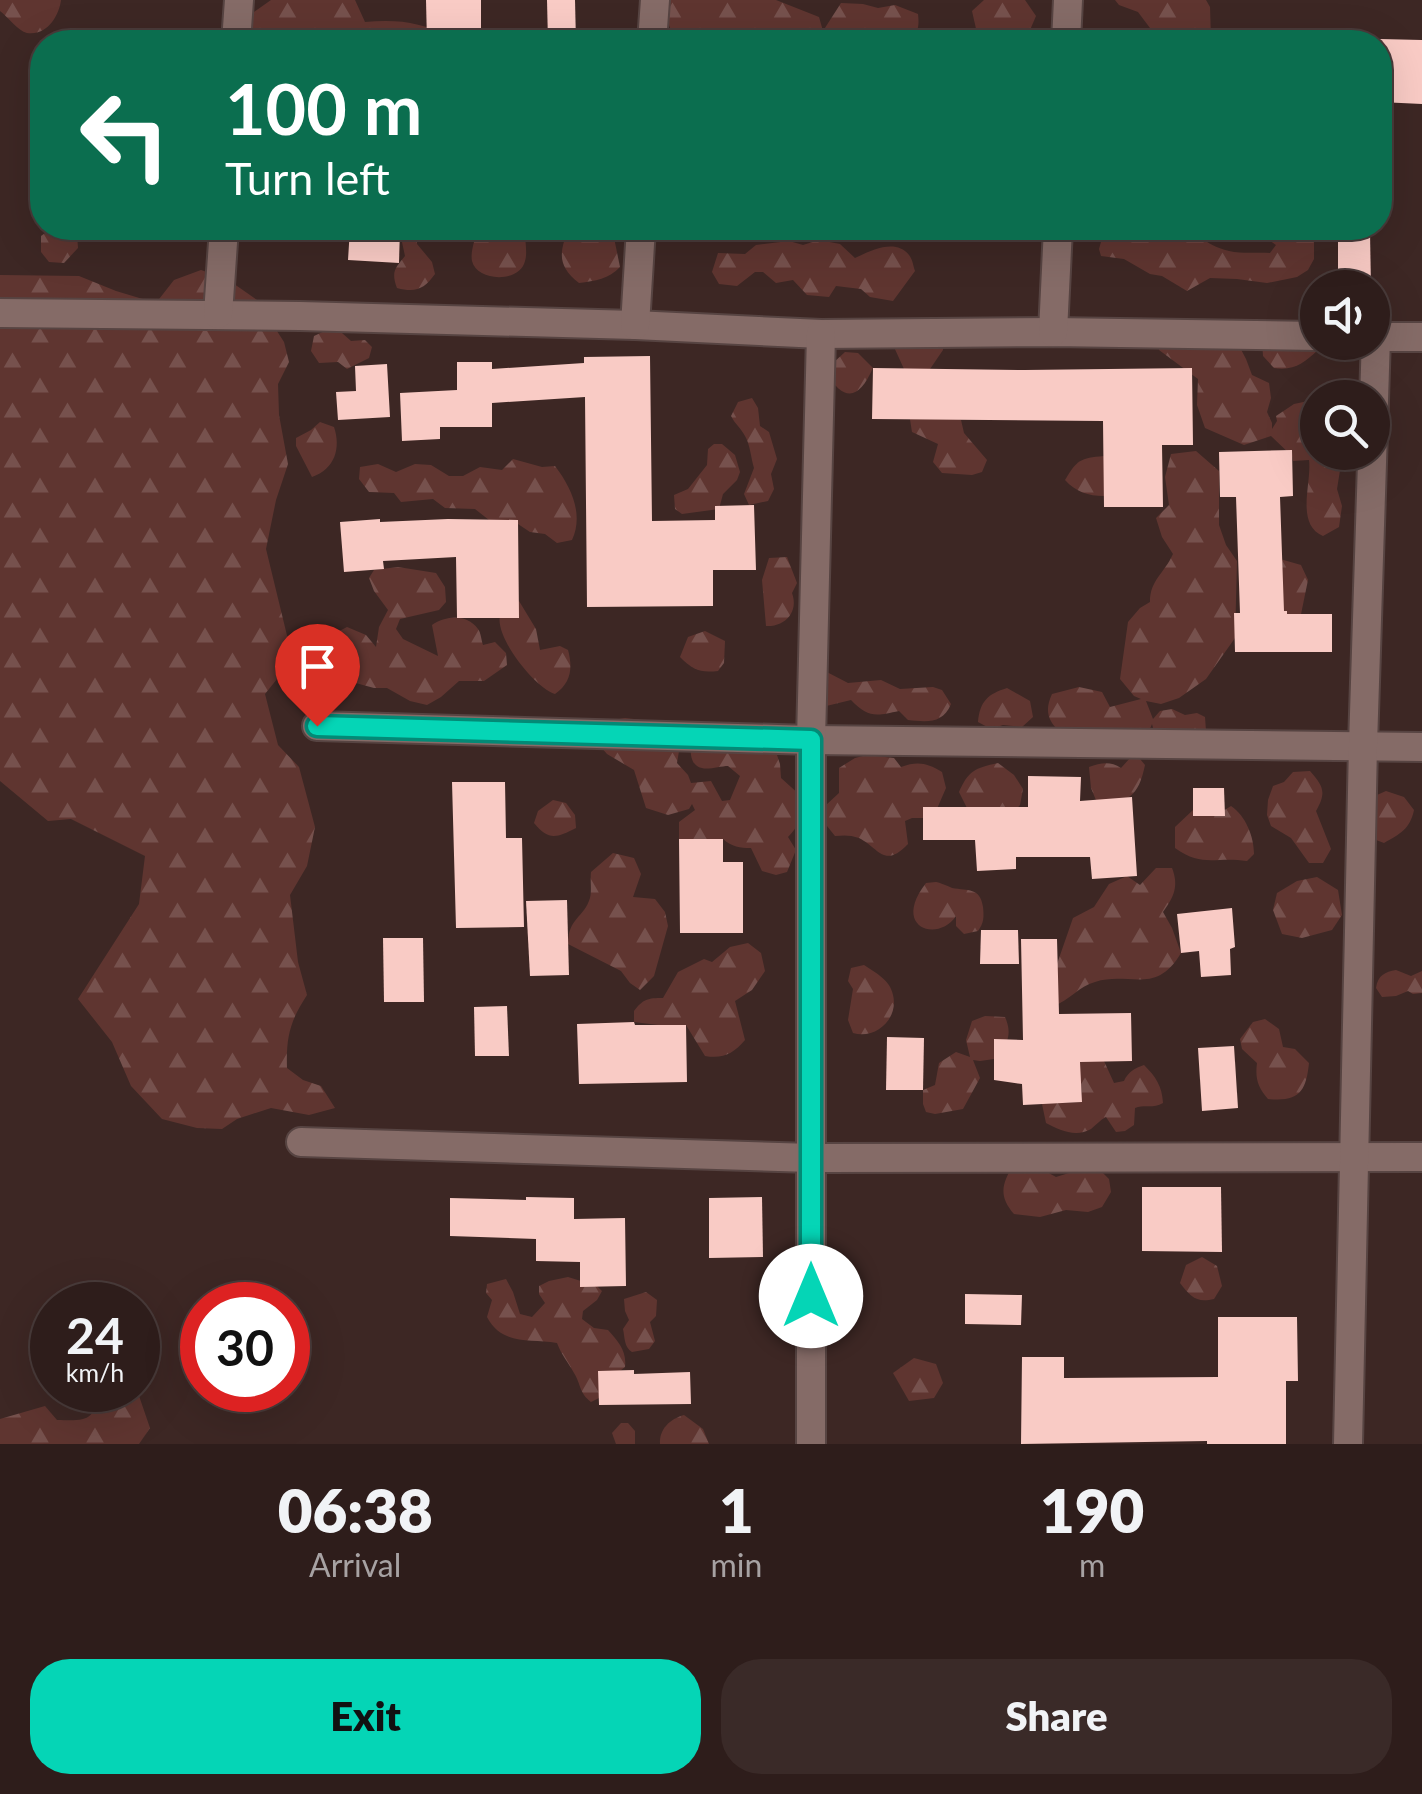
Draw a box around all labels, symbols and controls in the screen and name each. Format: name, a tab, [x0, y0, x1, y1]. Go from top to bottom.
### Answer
text: 100 m	[225, 66, 422, 150]
icon: left	[60, 70, 190, 200]
text: Turn left	[225, 151, 390, 205]
map controls	[1300, 270, 1390, 470]
button: sound	[1300, 270, 1390, 360]
button: search	[1300, 380, 1390, 470]
pin	[275, 624, 360, 727]
icon: arrive	[290, 639, 345, 694]
position arrow	[759, 1244, 863, 1348]
speed limit sign: 30	[180, 1282, 310, 1412]
text: 24	[66, 1305, 124, 1365]
text: km/h	[66, 1357, 124, 1387]
text: 06:38	[278, 1474, 433, 1546]
text: 1	[719, 1474, 754, 1546]
text: 190	[1040, 1474, 1144, 1546]
text: Arrival	[309, 1545, 401, 1584]
text: min	[710, 1545, 762, 1584]
text: m	[1079, 1545, 1105, 1584]
button: Exit	[30, 1659, 701, 1774]
button: Share	[721, 1659, 1392, 1774]

